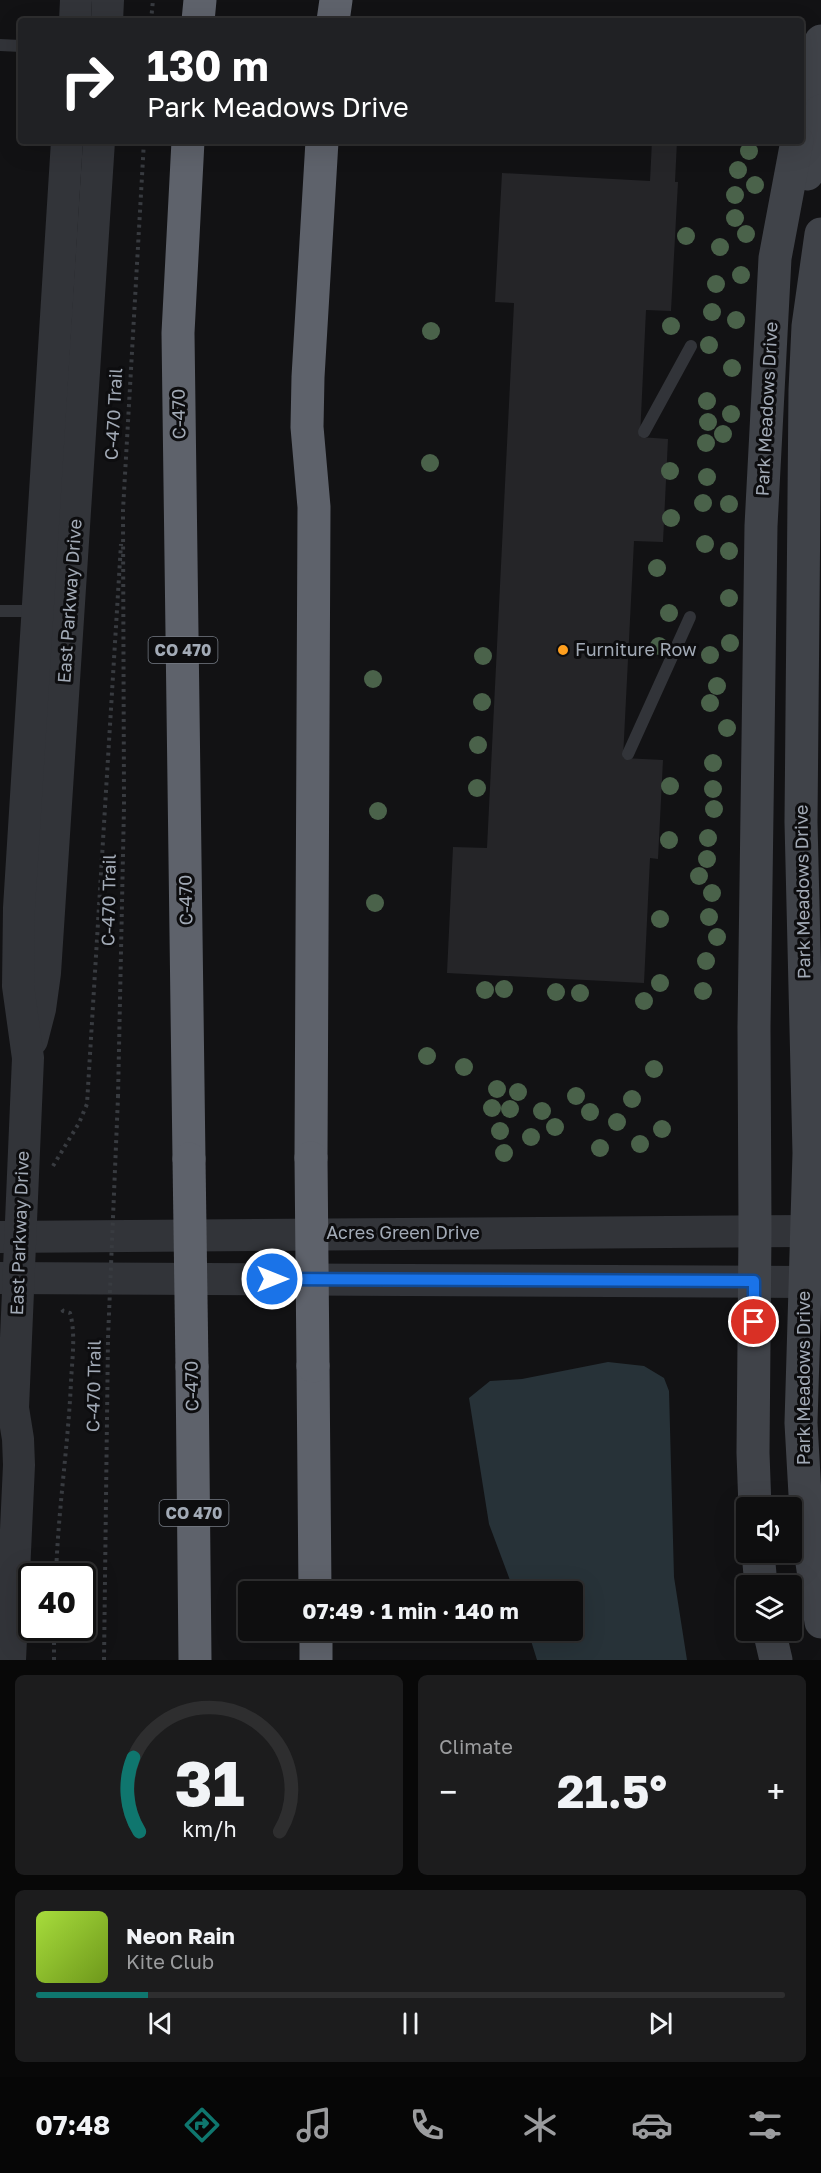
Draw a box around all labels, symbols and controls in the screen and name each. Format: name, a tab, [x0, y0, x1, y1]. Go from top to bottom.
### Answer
text: 130 m	[147, 40, 269, 90]
icon: right	[48, 42, 126, 120]
text: Park Meadows Drive	[147, 91, 409, 123]
street label: Park Meadows Drive	[750, 321, 782, 497]
street label: C-470 Trail	[100, 367, 126, 461]
street label: C-470	[167, 388, 189, 440]
street label: East Parkway Drive	[52, 518, 86, 684]
road number: CO 470	[148, 637, 218, 663]
place label: Furniture Row	[575, 638, 697, 660]
marker: Furniture Row	[556, 643, 570, 657]
street label: Park Meadows Drive	[789, 805, 815, 979]
street label: C-470 Trail	[96, 853, 120, 946]
street label: C-470	[174, 874, 196, 926]
street label: East Parkway Drive	[5, 1150, 33, 1316]
street label: Acres Green Drive	[326, 1221, 480, 1243]
position arrow	[240, 1247, 304, 1311]
street label: Park Meadows Drive	[792, 1291, 814, 1465]
pin	[728, 1296, 779, 1347]
icon: arrive	[737, 1305, 770, 1338]
street label: C-470 Trail	[81, 1339, 105, 1432]
street label: C-470	[180, 1360, 202, 1412]
map controls	[736, 1497, 802, 1641]
button: sound	[736, 1497, 802, 1563]
road number: CO 470	[160, 1500, 228, 1526]
speed limit sign: 40	[18, 1563, 96, 1641]
button: layers	[736, 1575, 802, 1641]
text: 07:49 · 1 min · 140 m	[302, 1597, 519, 1624]
text: Climate	[439, 1734, 513, 1758]
text: 31	[174, 1745, 244, 1820]
text: 21.5°	[557, 1764, 667, 1818]
text: −	[439, 1772, 457, 1811]
text: +	[767, 1772, 785, 1811]
text: km/h	[182, 1816, 236, 1842]
text: Neon Rain	[126, 1922, 235, 1949]
text: Kite Club	[126, 1949, 214, 1973]
icon: previous	[144, 2007, 177, 2040]
icon: pause	[394, 2007, 427, 2040]
icon: next	[644, 2007, 677, 2040]
icon: directions	[181, 2104, 223, 2146]
icon: music	[293, 2104, 335, 2146]
icon: phone	[406, 2104, 448, 2146]
icon: climate	[519, 2104, 561, 2146]
icon: car	[631, 2104, 673, 2146]
icon: filters	[744, 2104, 786, 2146]
text: 07:48	[35, 2109, 110, 2141]

